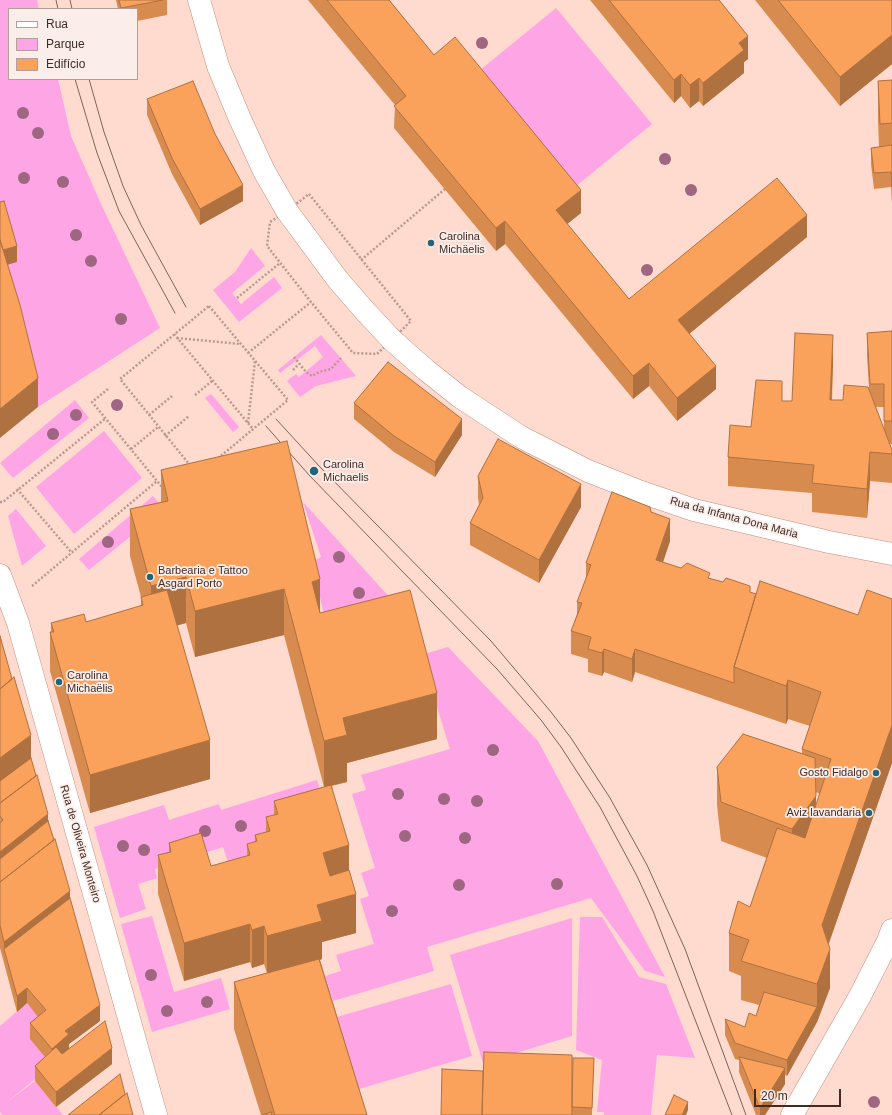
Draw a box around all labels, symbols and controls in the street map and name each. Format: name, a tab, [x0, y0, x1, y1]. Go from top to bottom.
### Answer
legend	[8, 8, 138, 80]
text: Rua	[46, 17, 68, 31]
text: Parque	[46, 37, 85, 51]
text: Edifício	[46, 57, 85, 71]
place label: Carolina Michäelis	[439, 230, 485, 256]
marker: Carolina Michäelis	[426, 238, 436, 248]
place label: Carolina Michaelis	[323, 458, 369, 484]
marker: Carolina Michaelis	[308, 465, 320, 477]
street label: Rua da Infanta Dona Maria	[669, 495, 799, 541]
place label: Barbearia e Tattoo Asgard Porto	[158, 564, 248, 590]
marker: Barbearia e Tattoo Asgard Porto	[145, 572, 155, 582]
place label: Carolina Michaëlis	[67, 669, 113, 695]
marker: Carolina Michaëlis	[54, 677, 64, 687]
place label: Gosto Fidalgo	[800, 766, 868, 780]
marker: Gosto Fidalgo	[871, 768, 881, 778]
street label: Rua de Oliveira Monteiro	[57, 784, 103, 904]
place label: Aviz lavandaria	[787, 806, 861, 820]
marker: Aviz lavandaria	[864, 808, 874, 818]
scale bar	[756, 1081, 843, 1107]
text: 20 m	[761, 1089, 788, 1103]

